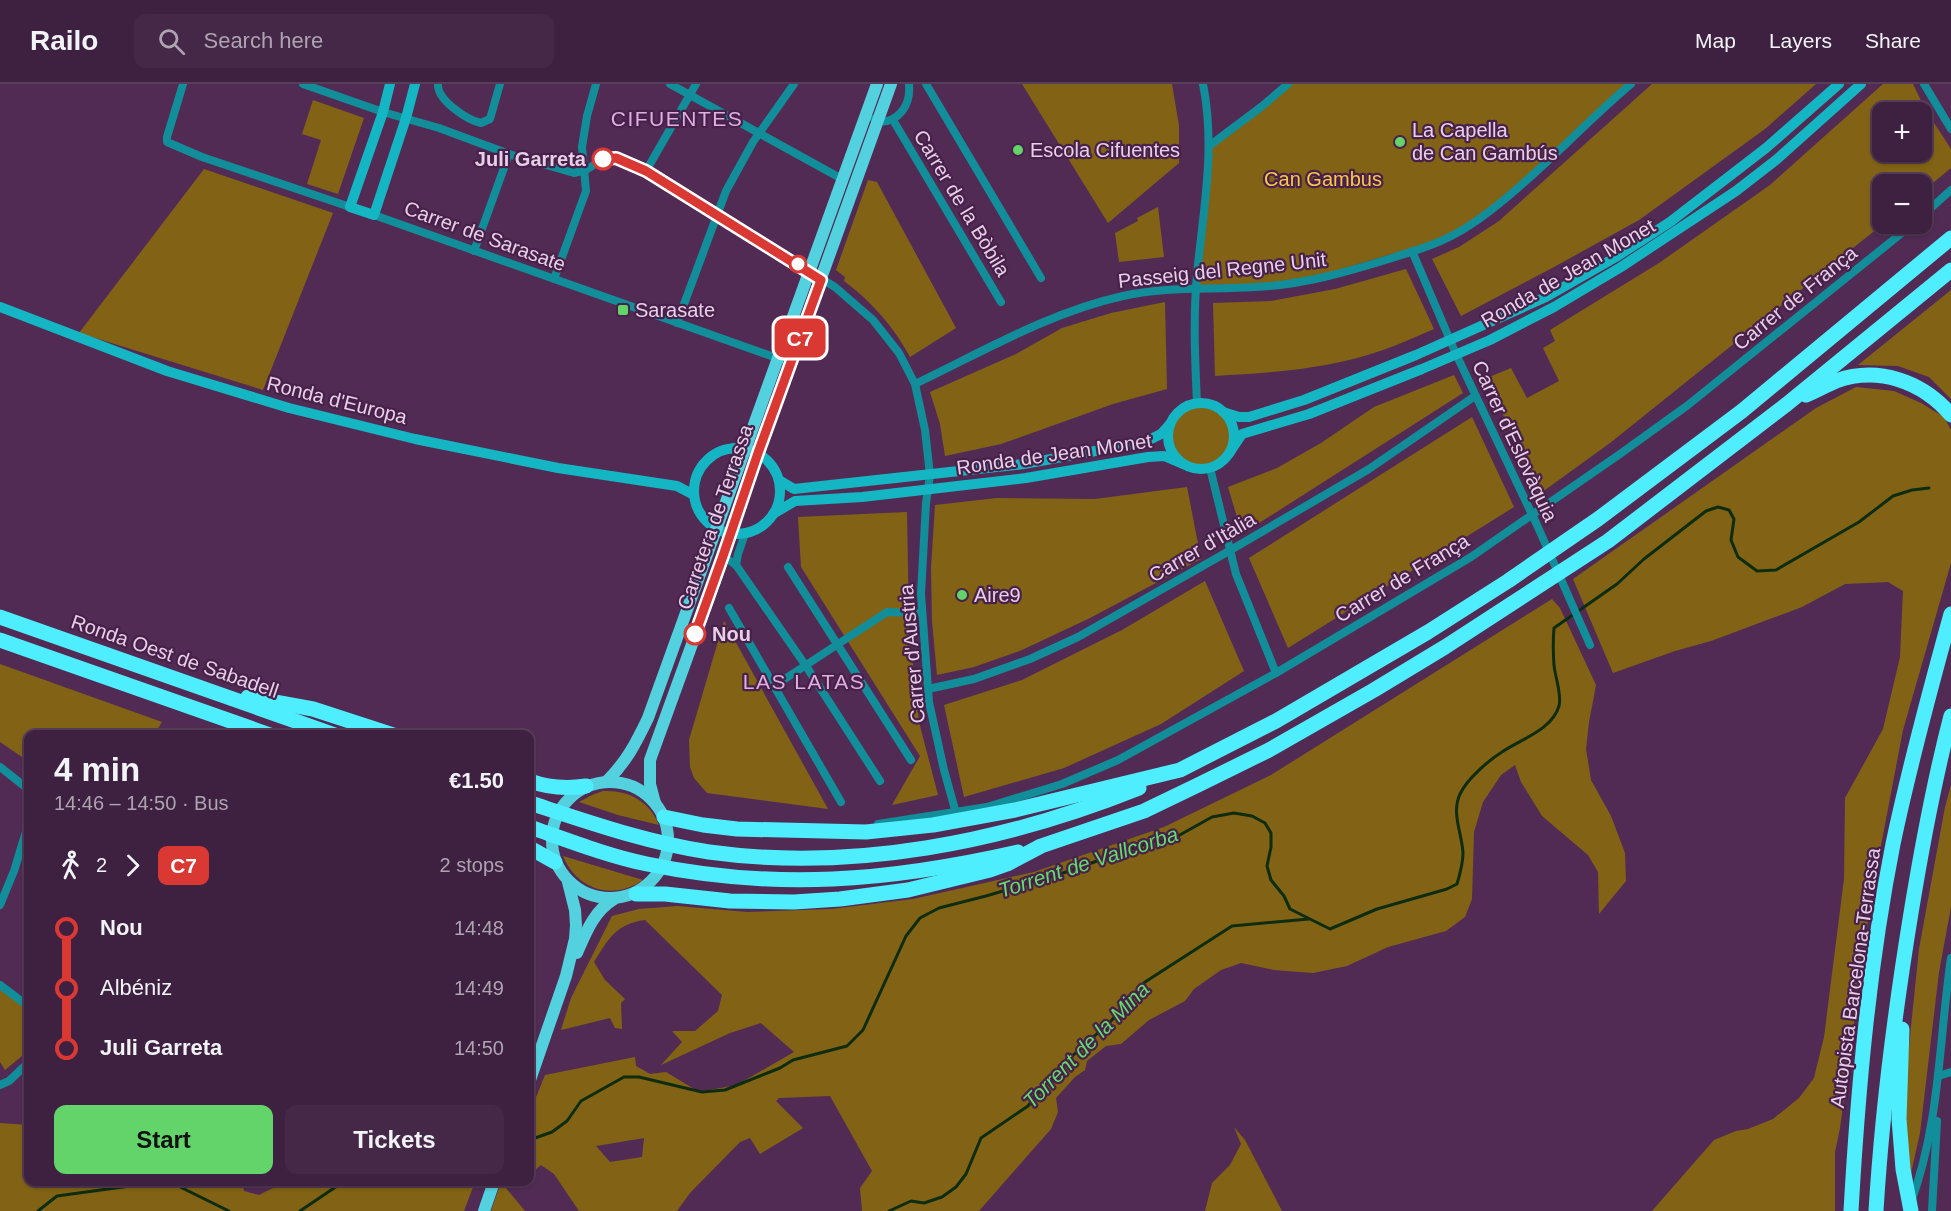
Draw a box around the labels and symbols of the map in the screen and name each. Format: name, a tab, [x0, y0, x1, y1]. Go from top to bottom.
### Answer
district label: CIFUENTES	[611, 107, 743, 130]
place label: La Capella de Can Gambús	[1412, 119, 1558, 164]
street label: Carrer de la Bòbila	[910, 126, 1015, 281]
marker: La Capella de Can Gambús	[1393, 135, 1407, 149]
place label: Escola Cifuentes	[1030, 139, 1180, 161]
marker: Escola Cifuentes	[1011, 143, 1025, 157]
place label: Juli Garreta	[475, 148, 587, 170]
marker: Juli Garreta	[592, 148, 614, 170]
park label: Can Gambus	[1264, 168, 1382, 190]
street label: Carrer de Sarasate	[401, 197, 569, 275]
street label: Ronda de Jean Monet	[1477, 214, 1659, 332]
street label: Carrer de França	[1729, 241, 1862, 354]
street label: Passeig del Regne Unit	[1117, 248, 1328, 292]
unlabelled marker	[789, 255, 807, 273]
place label: Sarasate	[635, 299, 715, 321]
marker: Sarasate	[616, 303, 630, 317]
line badge: C7	[773, 318, 827, 358]
street label: Carrer d'Eslovàquia	[1468, 357, 1562, 526]
street label: Ronda d'Europa	[265, 372, 410, 428]
street label: Carretera de Terrassa	[673, 421, 757, 612]
street label: Ronda de Jean Monet	[955, 429, 1153, 479]
street label: Carrer d'Itàlia	[1145, 507, 1260, 586]
street label: Carrer de França	[1331, 529, 1474, 627]
street label: Carrer d'Austria	[895, 583, 929, 724]
place label: Aire9	[974, 584, 1021, 606]
marker: Aire9	[955, 588, 969, 602]
street label: Ronda Oest de Sabadell	[68, 610, 282, 702]
marker: Nou	[684, 623, 706, 645]
place label: Nou	[712, 623, 751, 645]
district label: LAS LATAS	[743, 670, 865, 693]
water label: Torrent de Vallcorba	[995, 822, 1181, 902]
street label: Autopista Barcelona-Terrassa	[1826, 846, 1884, 1109]
water label: Torrent de la Mina	[1018, 977, 1154, 1113]

